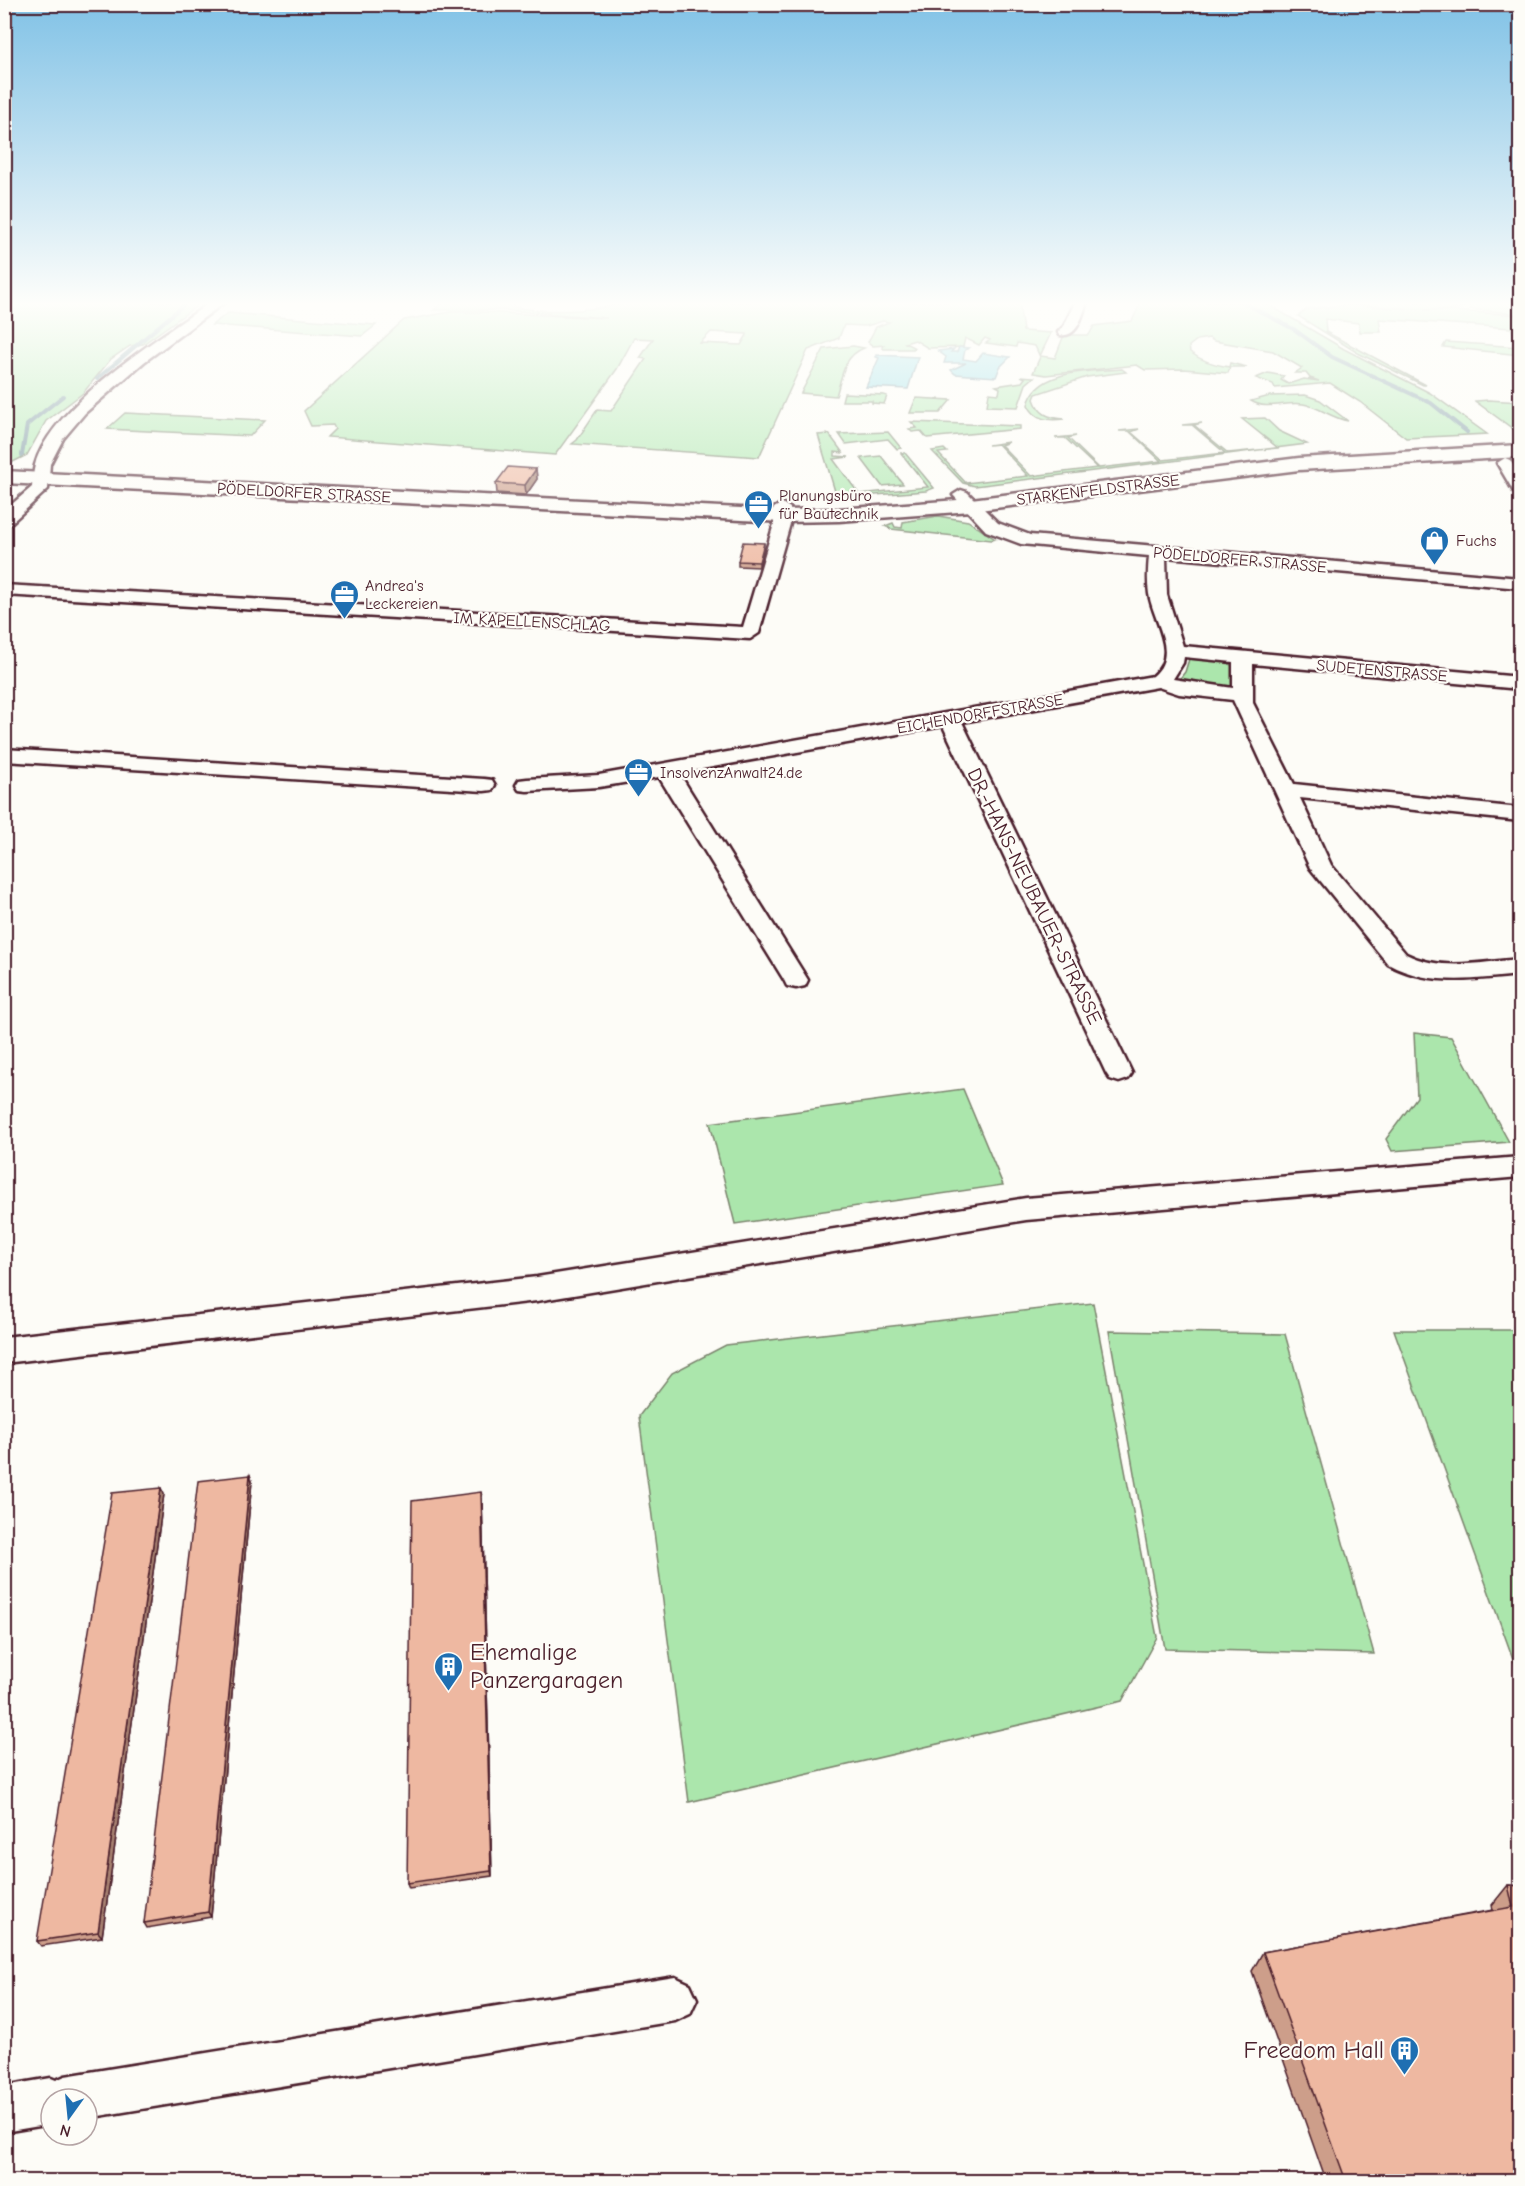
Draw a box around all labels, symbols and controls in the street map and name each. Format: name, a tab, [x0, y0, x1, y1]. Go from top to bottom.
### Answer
street label: STARKENFELDSTRASSE	[1016, 471, 1181, 509]
street label: PÖDELDORFER STRASSE	[217, 479, 392, 507]
place label: Planungsbüro für Bautechnik	[778, 487, 879, 523]
office icon: Planungsbüro für Bautechnik	[742, 488, 774, 530]
shop icon: Fuchs	[1419, 524, 1451, 566]
place label: Fuchs	[1456, 532, 1497, 550]
street label: PÖDELDORFER STRASSE	[1152, 543, 1328, 577]
place label: Andrea's Leckereien	[365, 577, 438, 613]
office icon: Andrea's Leckereien	[328, 578, 360, 620]
street label: IM KAPELLENSCHLAG	[453, 609, 611, 635]
street label: SUDETENSTRASSE	[1316, 656, 1449, 686]
street label: EICHENDORFFSTRASSE	[896, 690, 1065, 737]
office icon: InsolvenzAnwalt24.de	[623, 756, 655, 798]
place label: InsolvenzAnwalt24.de	[660, 764, 803, 782]
street label: DR.-HANS-NEUBAUER-STRASSE	[962, 764, 1107, 1028]
place label: Ehemalige Panzergaragen	[470, 1638, 623, 1694]
building icon: Ehemalige Panzergaragen	[433, 1650, 465, 1692]
building icon: Freedom Hall	[1389, 2034, 1421, 2076]
place label: Freedom Hall	[1244, 2036, 1384, 2064]
north arrow	[39, 2087, 99, 2147]
text: N	[58, 2120, 73, 2141]

